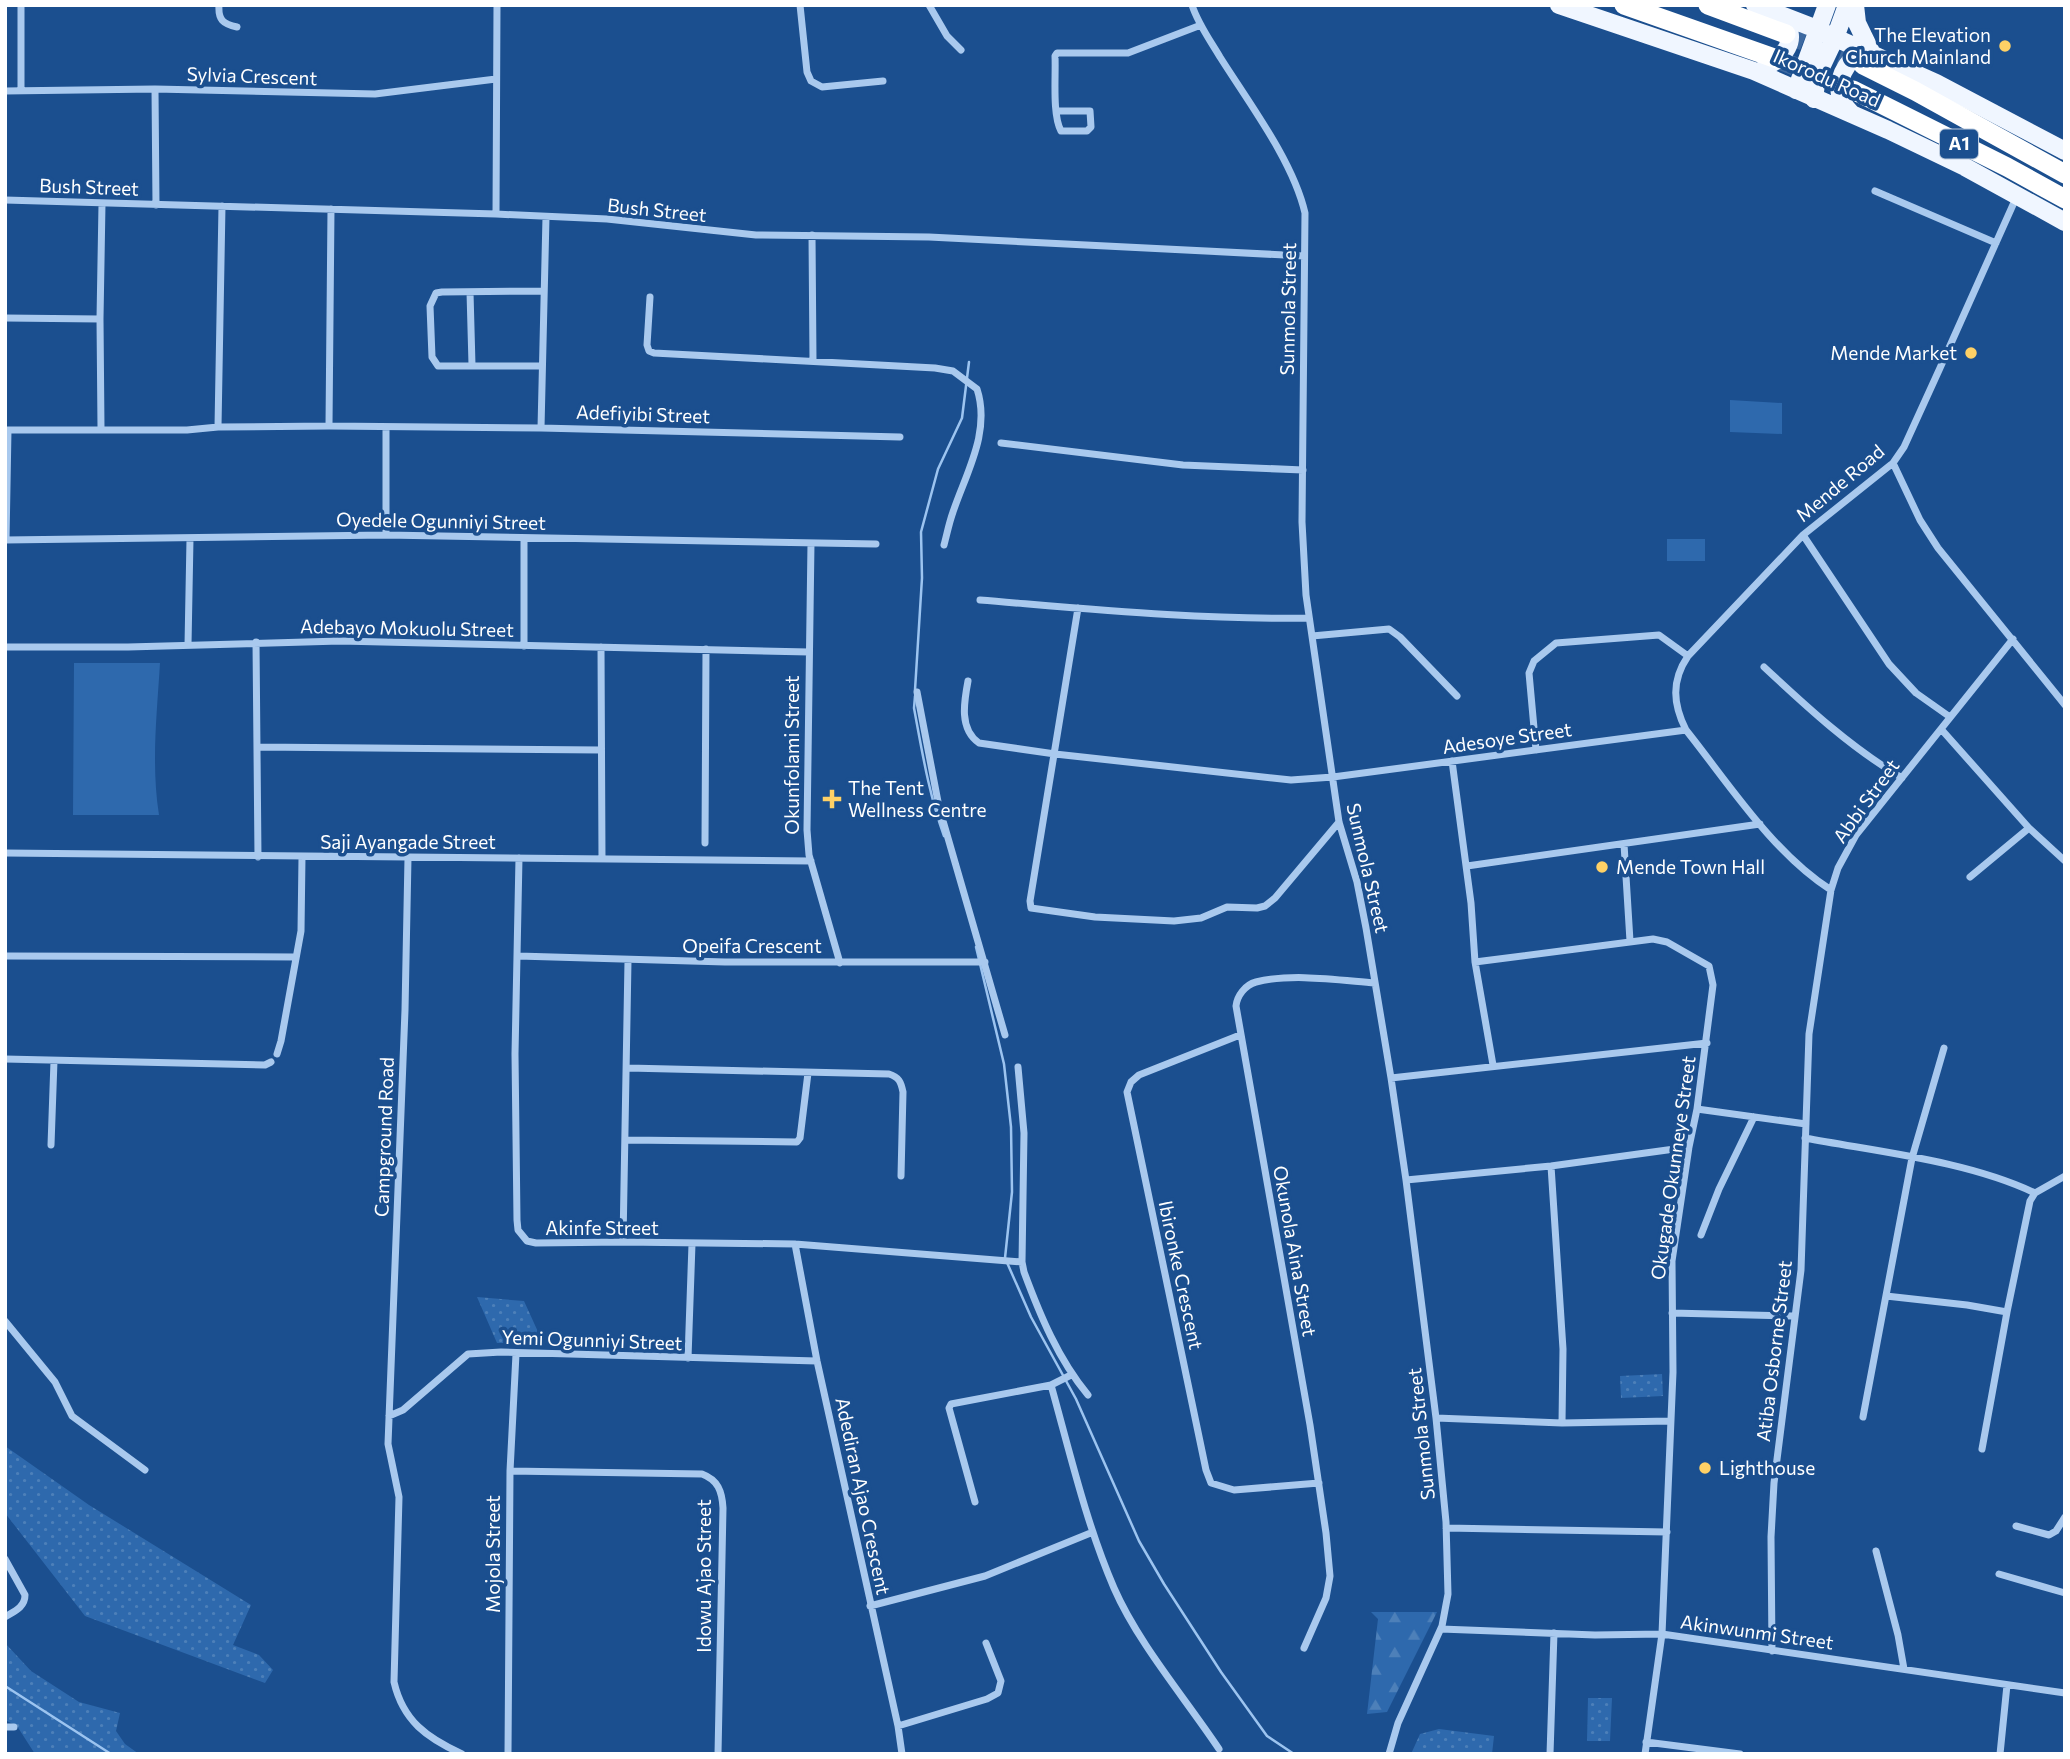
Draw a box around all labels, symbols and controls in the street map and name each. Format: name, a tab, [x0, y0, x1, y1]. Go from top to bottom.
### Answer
place label: The Elevation Church Mainland	[1845, 23, 1991, 68]
marker: The Elevation Church Mainland	[1997, 38, 2013, 54]
street label: Ikorodu Road	[1770, 44, 1884, 111]
street label: Sylvia Crescent	[186, 62, 318, 89]
road number: A1	[1940, 130, 1978, 159]
street label: Bush Street	[39, 173, 139, 200]
street label: Bush Street	[606, 193, 708, 226]
street label: Sunmola Street	[1275, 242, 1300, 376]
place label: Mende Market	[1830, 341, 1957, 364]
marker: Mende Market	[1963, 345, 1979, 361]
street label: Adefiyibi Street	[576, 400, 711, 427]
street label: Mende Road	[1791, 439, 1888, 526]
street label: Oyedele Ogunniyi Street	[336, 507, 546, 534]
street label: Adebayo Mokuolu Street	[300, 614, 514, 641]
street label: Okunfolami Street	[780, 675, 803, 835]
street label: Adesoye Street	[1441, 717, 1573, 758]
street label: Abbi Street	[1828, 754, 1904, 847]
place label: The Tent Wellness Centre	[848, 776, 987, 821]
marker: The Tent Wellness Centre	[822, 789, 842, 809]
street label: Sunmola Street	[1342, 801, 1395, 935]
street label: Saji Ayangade Street	[320, 830, 496, 853]
place label: Mende Town Hall	[1616, 855, 1765, 878]
marker: Mende Town Hall	[1594, 859, 1610, 875]
street label: Opeifa Crescent	[682, 934, 822, 957]
street label: Okugade Okunneye Street	[1645, 1054, 1700, 1281]
street label: Campground Road	[369, 1057, 398, 1217]
street label: Okunola Aina Street	[1269, 1164, 1322, 1338]
street label: Ibironke Crescent	[1154, 1198, 1209, 1352]
street label: Akinfe Street	[545, 1216, 659, 1239]
street label: Atiba Osborne Street	[1751, 1259, 1796, 1443]
street label: Yemi Ogunniyi Street	[501, 1325, 683, 1354]
street label: Sunmola Street	[1402, 1367, 1439, 1501]
street label: Adediran Ajao Crescent	[831, 1395, 896, 1597]
place label: Lighthouse	[1719, 1456, 1815, 1479]
marker: Lighthouse	[1697, 1460, 1713, 1476]
street label: Mojola Street	[481, 1495, 504, 1613]
street label: Idowu Ajao Street	[692, 1499, 715, 1653]
street label: Akinwunmi Street	[1679, 1609, 1835, 1654]

